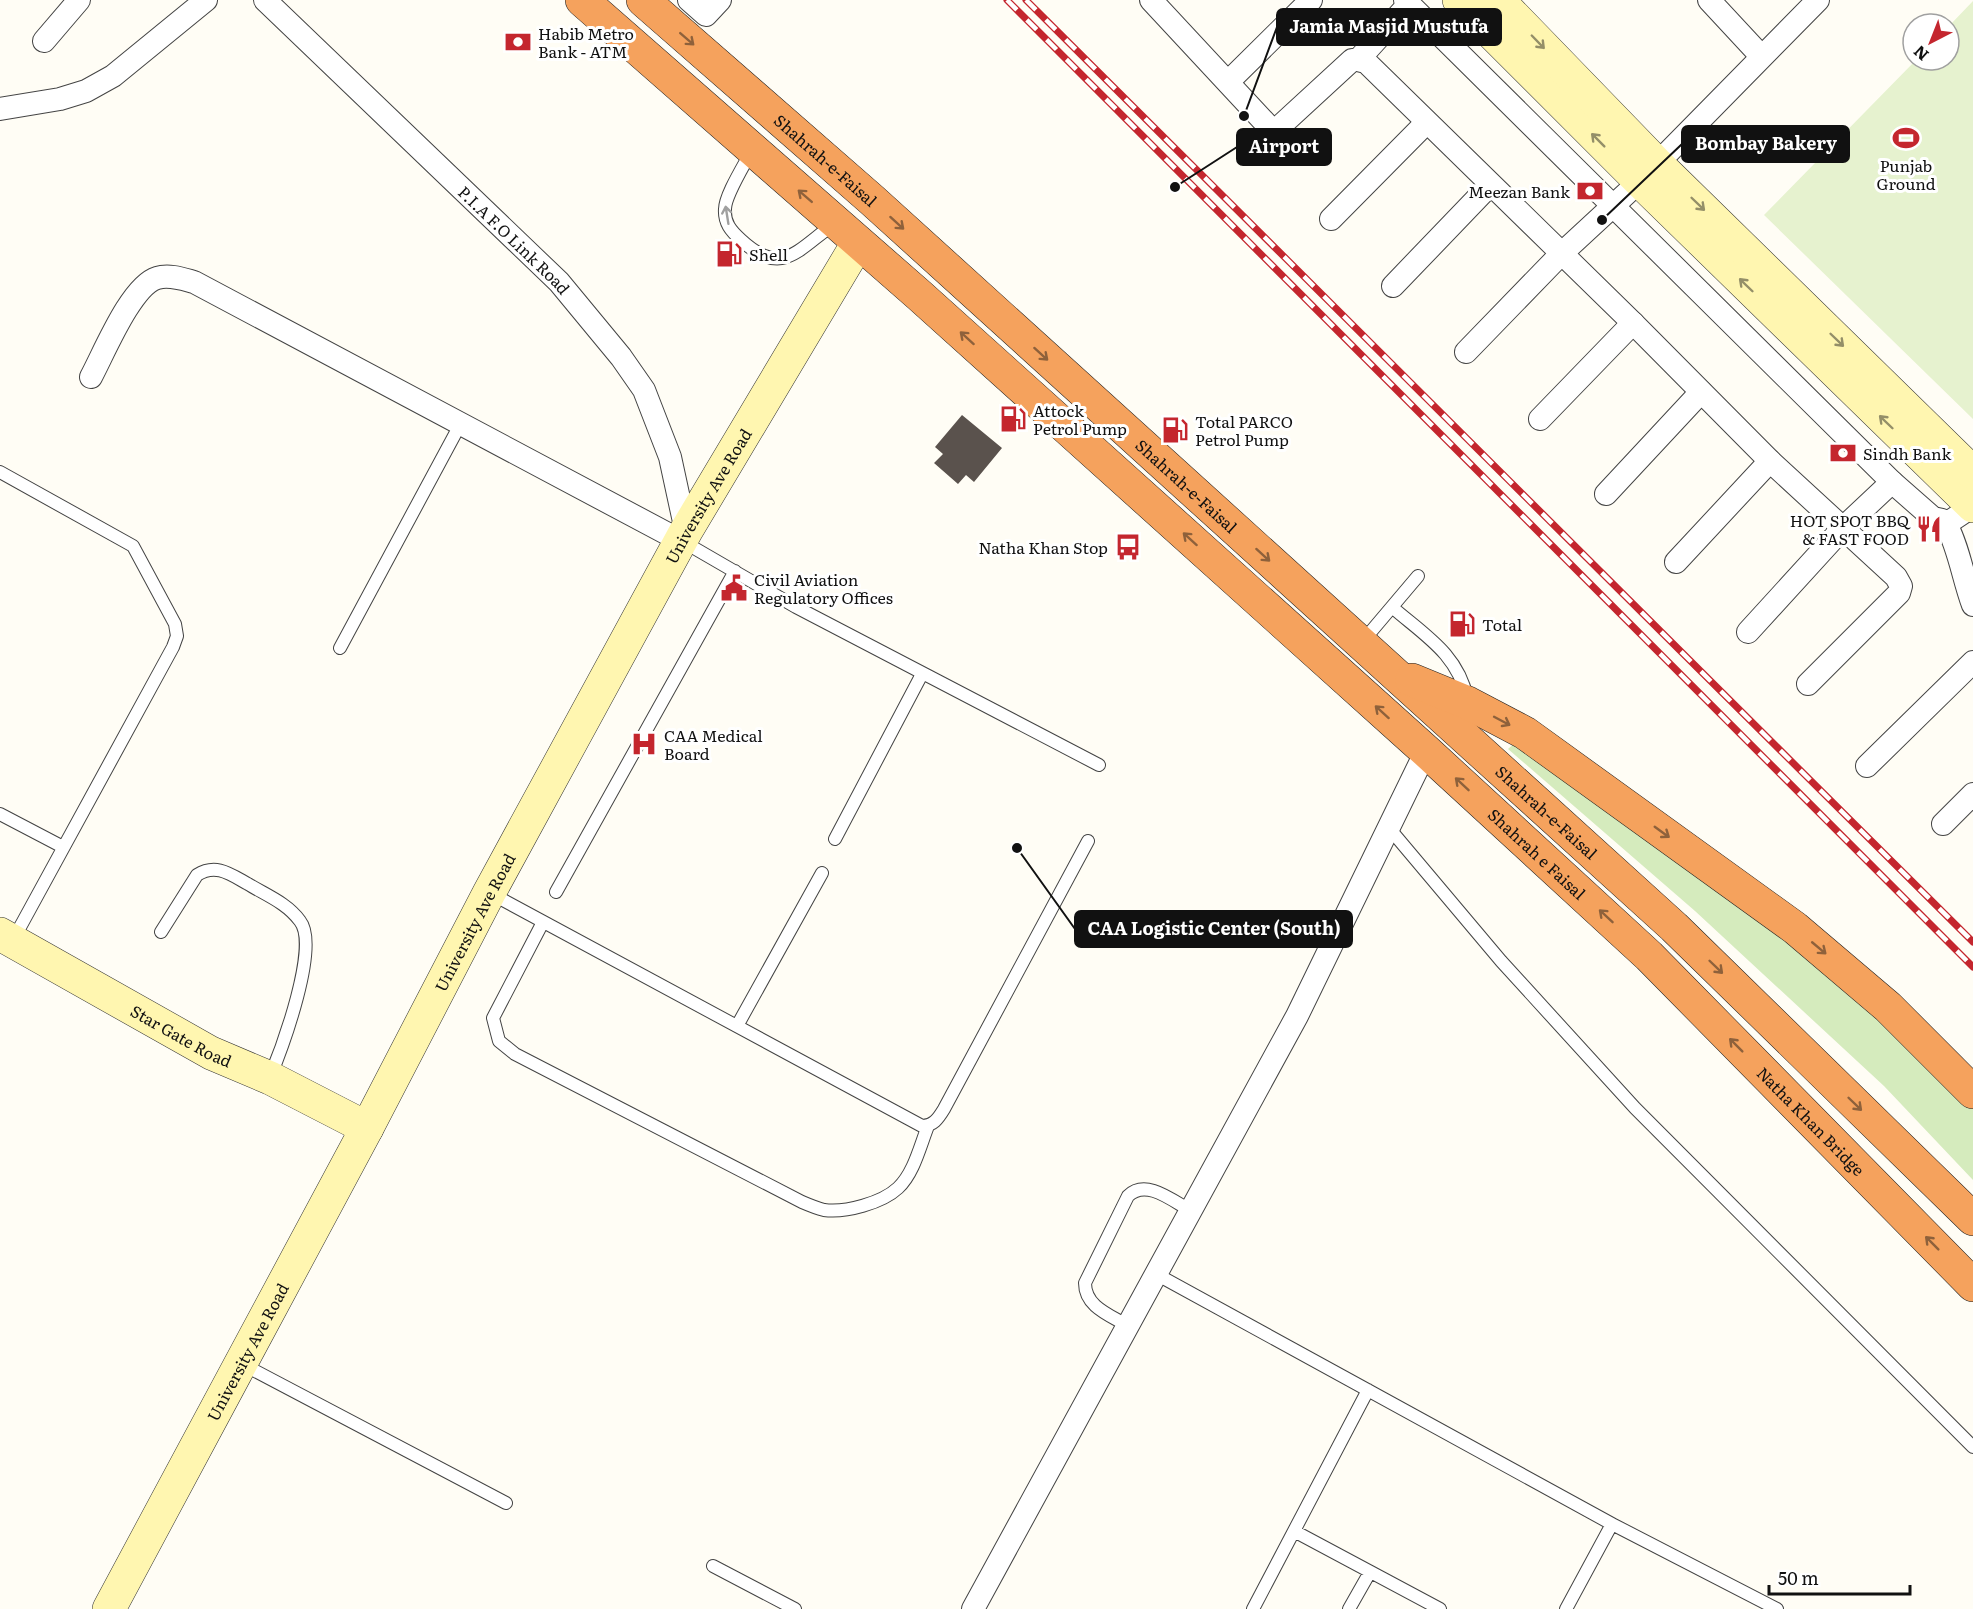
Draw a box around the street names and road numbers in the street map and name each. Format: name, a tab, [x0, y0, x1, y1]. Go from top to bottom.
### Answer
street label: Shahrah-e-Faisal	[769, 108, 883, 212]
street label: P.I.A F.O Link Road	[453, 180, 576, 299]
street label: University Ave Road	[658, 423, 757, 568]
street label: Shahrah-e-Faisal	[1131, 433, 1243, 538]
street label: Shahrah-e-Faisal	[1491, 759, 1603, 864]
street label: Shahrah e Faisal	[1483, 802, 1592, 905]
street label: University Ave Road	[428, 848, 521, 996]
street label: Star Gate Road	[127, 998, 236, 1073]
street label: Natha Khan Bridge	[1752, 1061, 1871, 1181]
street label: University Ave Road	[200, 1278, 294, 1425]

